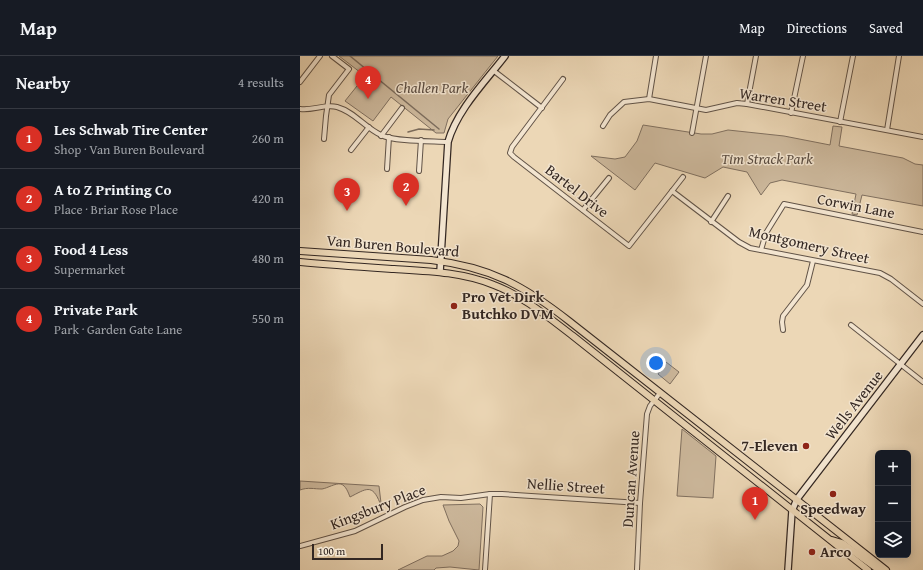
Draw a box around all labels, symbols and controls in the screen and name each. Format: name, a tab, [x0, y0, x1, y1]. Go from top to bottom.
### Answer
text: Map	[20, 14, 57, 42]
text: Map	[739, 18, 765, 38]
text: Directions	[787, 18, 847, 38]
text: Saved	[869, 18, 903, 38]
pin: 4	[355, 66, 381, 99]
text: Nearby	[16, 70, 70, 95]
text: 4 results	[238, 73, 284, 92]
park label: Challen Park	[396, 77, 468, 98]
street label: Warren Street	[738, 82, 829, 117]
text: Les Schwab Tire Center	[54, 119, 208, 140]
text: 1	[26, 129, 32, 148]
text: 260 m	[252, 129, 284, 148]
text: Shop · Van Buren Boulevard	[54, 140, 204, 159]
park label: Tim Strack Park	[721, 148, 813, 169]
street label: Bartel Drive	[541, 159, 613, 222]
pin: 2	[393, 173, 419, 206]
pin: 3	[334, 178, 360, 211]
text: A to Z Printing Co	[54, 179, 171, 200]
street label: Corwin Lane	[816, 188, 897, 223]
text: 2	[26, 189, 32, 208]
text: 420 m	[252, 189, 284, 208]
text: Place · Briar Rose Place	[54, 200, 178, 219]
street label: Montgomery Street	[747, 220, 872, 269]
street label: Van Buren Boulevard	[326, 229, 460, 262]
text: Food 4 Less	[54, 239, 128, 260]
text: 3	[26, 249, 32, 268]
text: 480 m	[252, 249, 284, 268]
text: Supermarket	[54, 260, 125, 279]
place label: Pro Vet Dirk Butchko DVM	[462, 286, 554, 324]
text: Private Park	[54, 299, 138, 320]
marker: Pro Vet Dirk Butchko DVM	[449, 301, 459, 311]
text: 4	[26, 309, 32, 328]
text: 550 m	[252, 309, 284, 328]
text: Park · Garden Gate Lane	[54, 320, 182, 339]
your location	[646, 353, 666, 373]
street label: Wells Avenue	[820, 366, 887, 444]
street label: Duncan Avenue	[617, 430, 644, 528]
place label: 7-Eleven	[741, 435, 798, 456]
marker: 7-Eleven	[801, 441, 811, 451]
map controls	[875, 450, 911, 558]
button: +	[875, 450, 911, 486]
street label: Nellie Street	[527, 472, 606, 499]
street label: Kingsbury Place	[327, 479, 429, 534]
button: −	[875, 486, 911, 522]
pin: 1	[742, 487, 768, 520]
marker: Speedway	[828, 489, 838, 499]
place label: Speedway	[800, 498, 866, 519]
button: layers	[875, 522, 911, 558]
place label: Arco	[820, 541, 851, 562]
scale bar	[312, 542, 383, 561]
text: 100 m	[318, 543, 345, 559]
marker: Arco	[807, 547, 817, 557]

